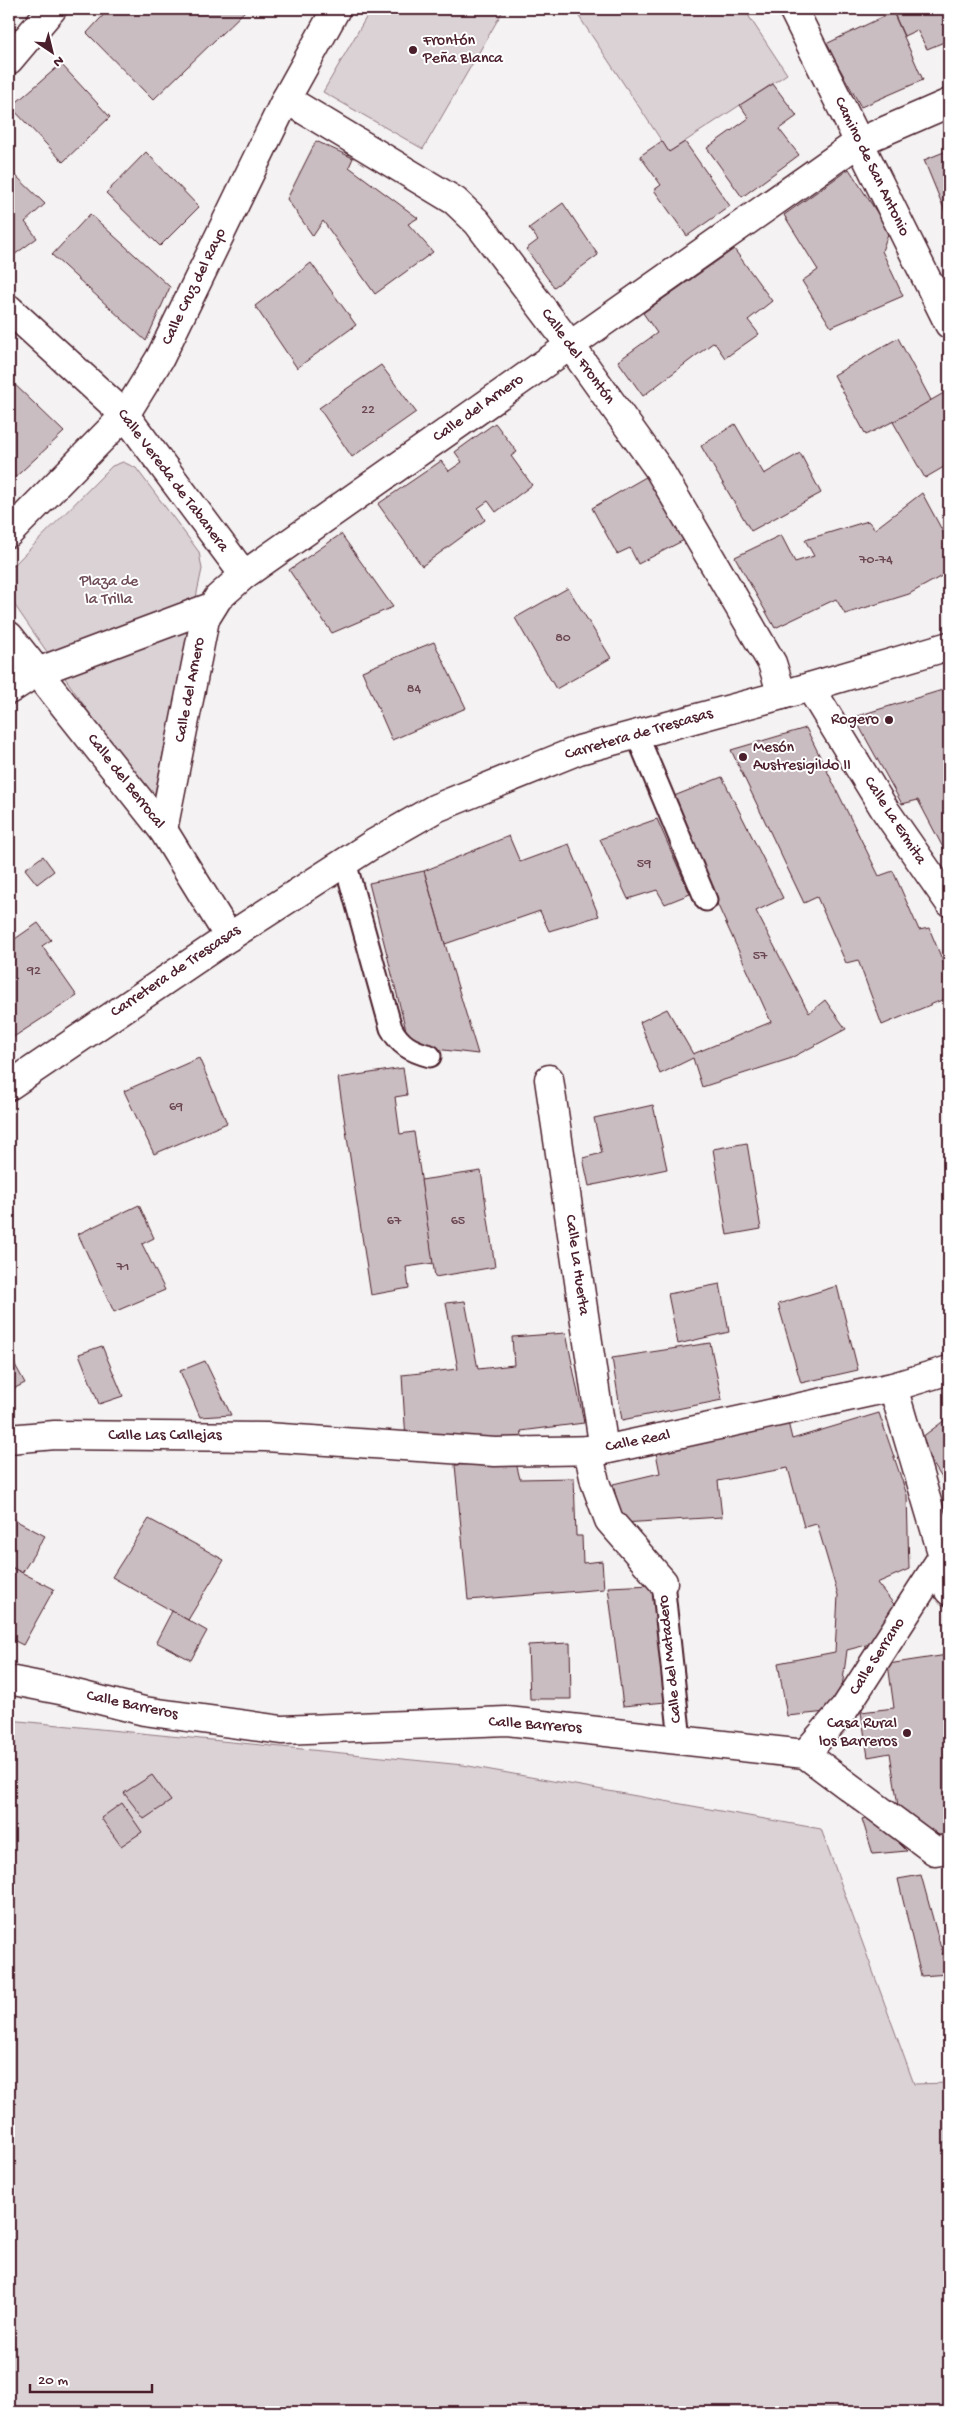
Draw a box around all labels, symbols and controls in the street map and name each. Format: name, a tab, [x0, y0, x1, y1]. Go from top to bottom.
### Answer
north arrow	[28, 28, 78, 78]
place label: Frontón Peña Blanca	[422, 32, 504, 69]
marker: Frontón Peña Blanca	[407, 44, 419, 56]
text: N	[49, 51, 67, 70]
street label: Camino de San Antonio	[829, 94, 913, 240]
street label: Calle Cruz del Rayo	[158, 225, 232, 349]
street label: Calle del Frontón	[536, 305, 618, 409]
street label: Calle del Arnero	[430, 371, 528, 447]
house number: 22	[361, 402, 375, 419]
street label: Calle Vereda de Tabanera	[112, 406, 233, 557]
house number: 70-74	[858, 552, 893, 569]
park label: Plaza de la Trilla	[79, 573, 139, 610]
house number: 80	[555, 630, 571, 647]
street label: Calle del Arnero	[172, 636, 210, 744]
house number: 84	[407, 681, 422, 698]
street label: Carretera de Trescasas	[563, 705, 716, 765]
place label: Rogero	[831, 711, 879, 730]
marker: Rogero	[883, 714, 895, 726]
street label: Calle del Berrocal	[82, 731, 168, 833]
place label: Mesón Austresigildo II	[753, 739, 851, 776]
marker: Mesón Austresigildo II	[737, 751, 749, 763]
street label: Calle La Ermita	[859, 773, 930, 869]
house number: 59	[637, 856, 651, 873]
street label: Carretera de Trescasas	[107, 921, 246, 1023]
house number: 57	[753, 948, 768, 965]
house number: 92	[26, 963, 41, 980]
house number: 69	[169, 1099, 183, 1116]
house number: 67	[387, 1213, 402, 1230]
house number: 65	[451, 1213, 465, 1230]
street label: Calle La Huerta	[560, 1214, 593, 1318]
house number: 71	[116, 1259, 129, 1276]
street label: Calle Real	[604, 1426, 672, 1458]
street label: Calle Las Callejas	[108, 1427, 223, 1446]
street label: Calle del Matadero	[655, 1594, 687, 1724]
street label: Calle Serrano	[846, 1615, 910, 1699]
street label: Calle Barreros	[84, 1687, 181, 1725]
street label: Calle Barreros	[488, 1713, 583, 1739]
place label: Casa Rural los Barreros	[819, 1715, 898, 1752]
marker: Casa Rural los Barreros	[901, 1727, 913, 1739]
scale bar	[30, 2361, 152, 2393]
text: 20 m	[38, 2372, 68, 2390]

